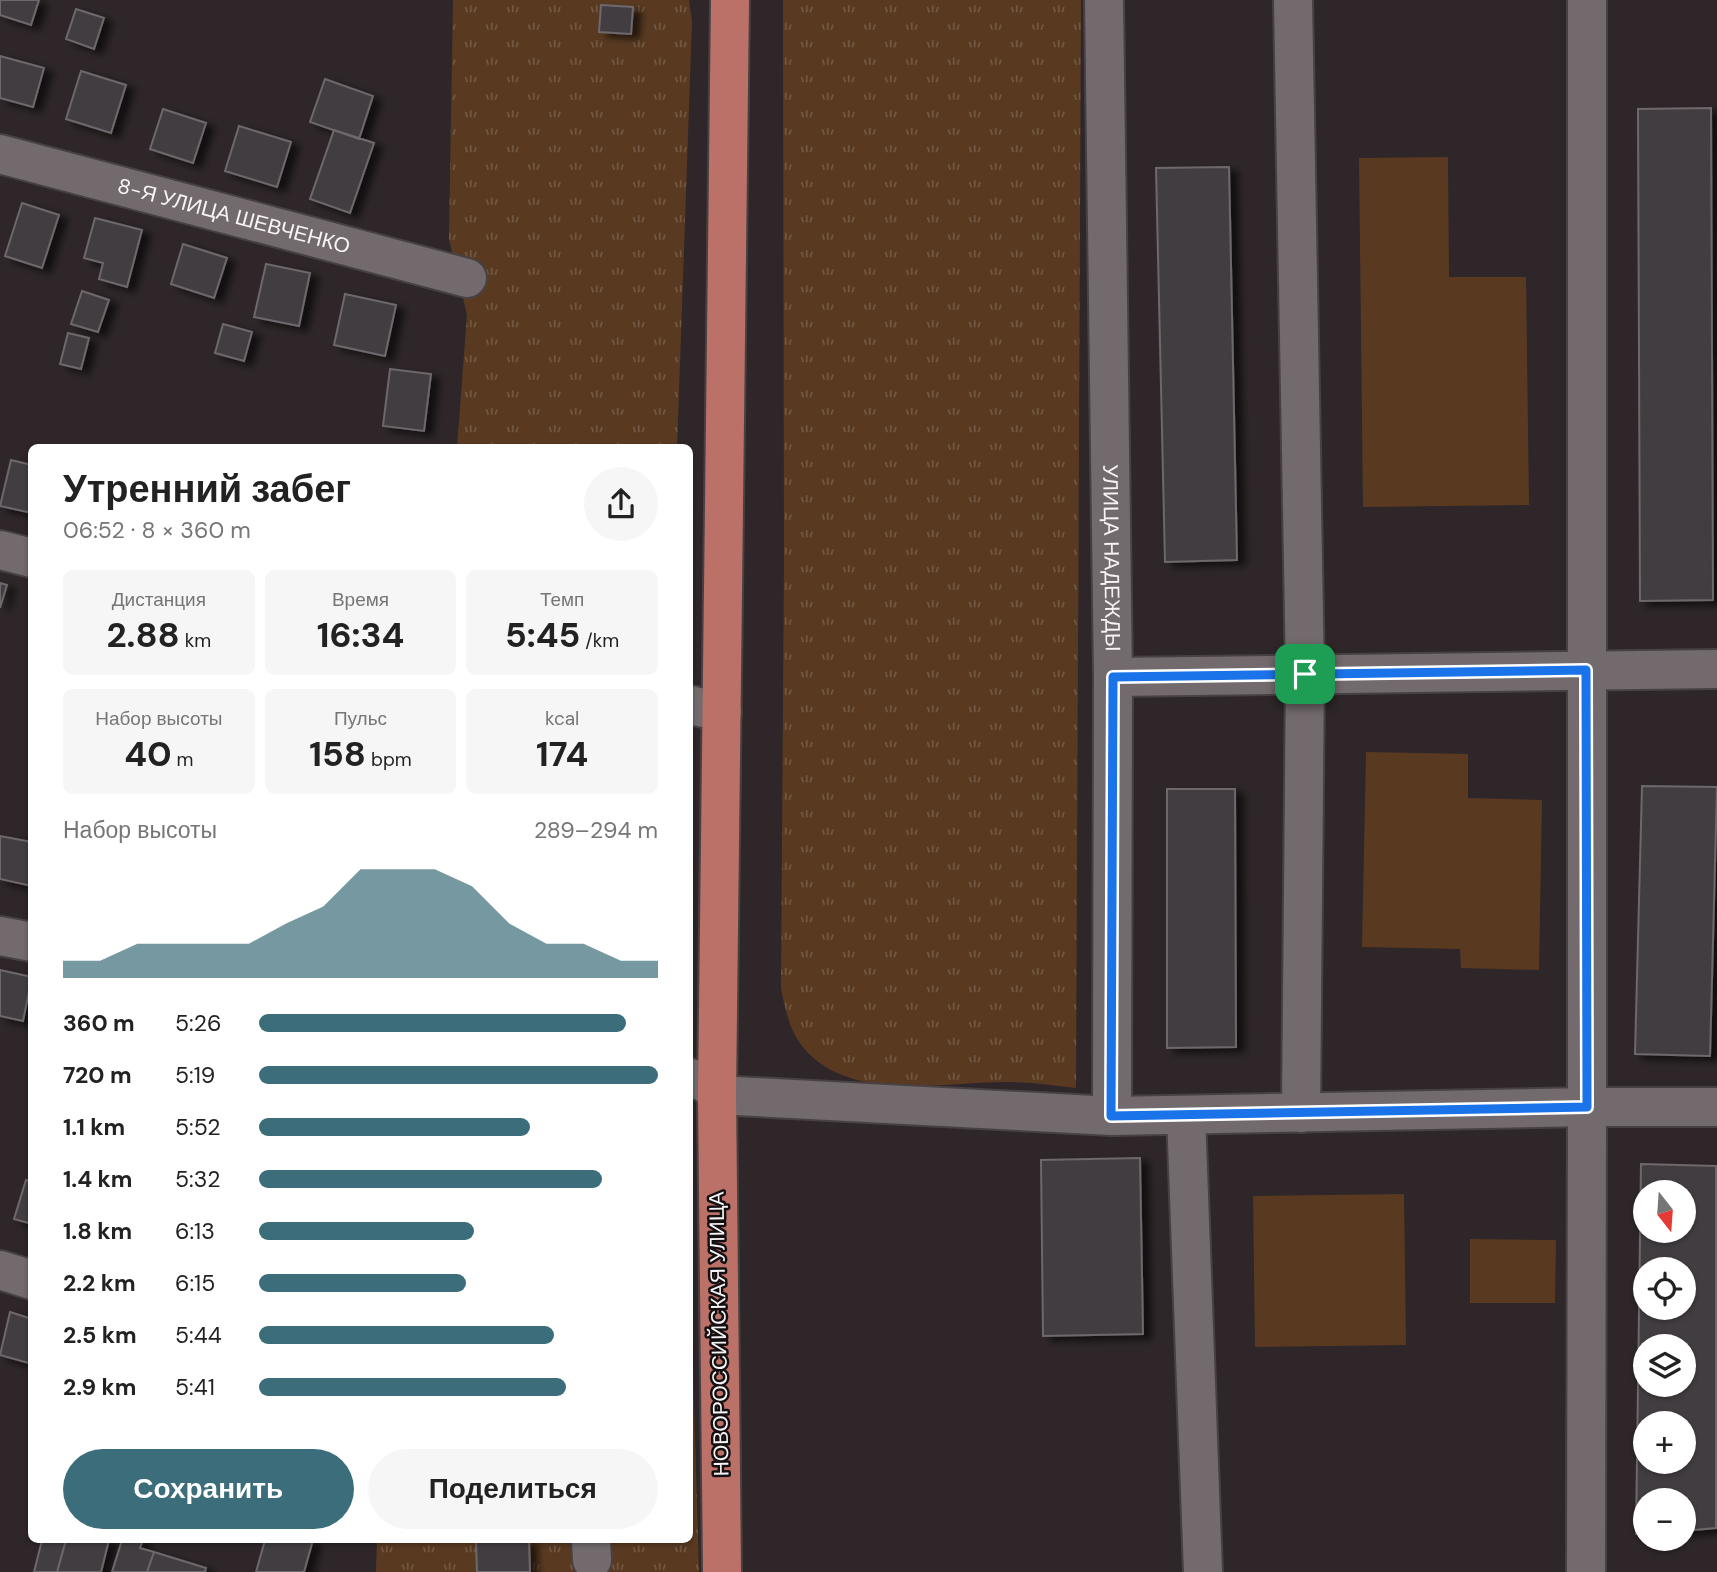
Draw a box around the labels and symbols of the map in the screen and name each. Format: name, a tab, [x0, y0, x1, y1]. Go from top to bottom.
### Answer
street label: 8-Я УЛИЦА ШЕВЧЕНКО	[115, 172, 353, 260]
street label: УЛИЦА НАДЕЖДЫ	[1096, 464, 1127, 652]
pin	[1275, 644, 1335, 704]
north arrow	[1633, 1180, 1696, 1242]
street label: НОВОРОССИЙСКАЯ УЛИЦА	[703, 1191, 735, 1477]

